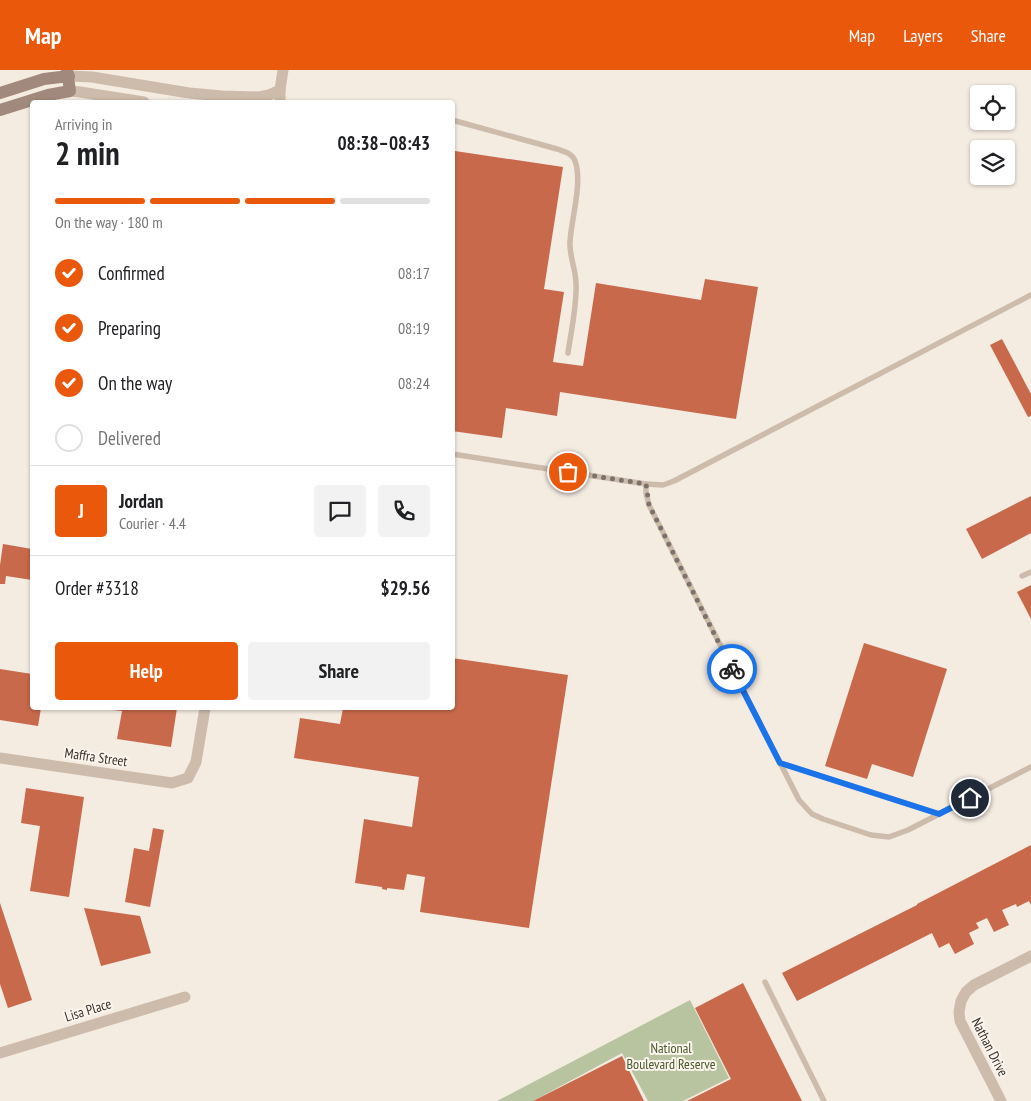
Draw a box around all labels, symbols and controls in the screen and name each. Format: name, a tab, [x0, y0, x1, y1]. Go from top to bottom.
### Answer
text: Map	[25, 20, 62, 51]
text: Map	[849, 24, 875, 47]
text: Layers	[903, 24, 943, 47]
text: Share	[971, 24, 1006, 47]
map controls	[970, 85, 1015, 185]
button: locate	[970, 85, 1015, 130]
text: Arriving in	[55, 114, 112, 134]
text: 08:38–08:43	[337, 131, 430, 155]
text: 2 min	[55, 132, 120, 174]
button: layers	[970, 140, 1015, 185]
text: On the way · 180 m	[55, 212, 163, 232]
icon: check	[55, 259, 83, 287]
text: Confirmed	[98, 261, 165, 285]
text: 08:17	[398, 263, 430, 283]
icon: check	[55, 314, 83, 342]
text: Preparing	[98, 316, 161, 340]
text: 08:19	[398, 318, 430, 338]
icon: check	[55, 369, 83, 397]
text: On the way	[98, 371, 172, 395]
text: 08:24	[398, 373, 430, 393]
text: Delivered	[98, 426, 161, 450]
pin	[547, 451, 589, 493]
icon: bag	[554, 458, 582, 486]
button: chat	[314, 485, 366, 537]
button: phone	[378, 485, 430, 537]
text: Jordan	[119, 489, 163, 513]
text: J	[78, 499, 84, 523]
text: Courier · 4.4	[119, 513, 186, 533]
text: Order #3318	[55, 576, 139, 600]
text: $29.56	[381, 576, 430, 600]
button: Help	[55, 642, 238, 700]
button: Share	[248, 642, 430, 700]
courier	[707, 644, 757, 694]
icon: bike	[718, 655, 746, 683]
street label: Maffra Street	[63, 744, 129, 770]
pin	[949, 777, 991, 819]
icon: home	[956, 784, 984, 812]
street label: Lisa Place	[62, 994, 114, 1026]
street label: Nathan Drive	[968, 1015, 1012, 1079]
park label: National Boulevard Reserve	[627, 1039, 716, 1073]

